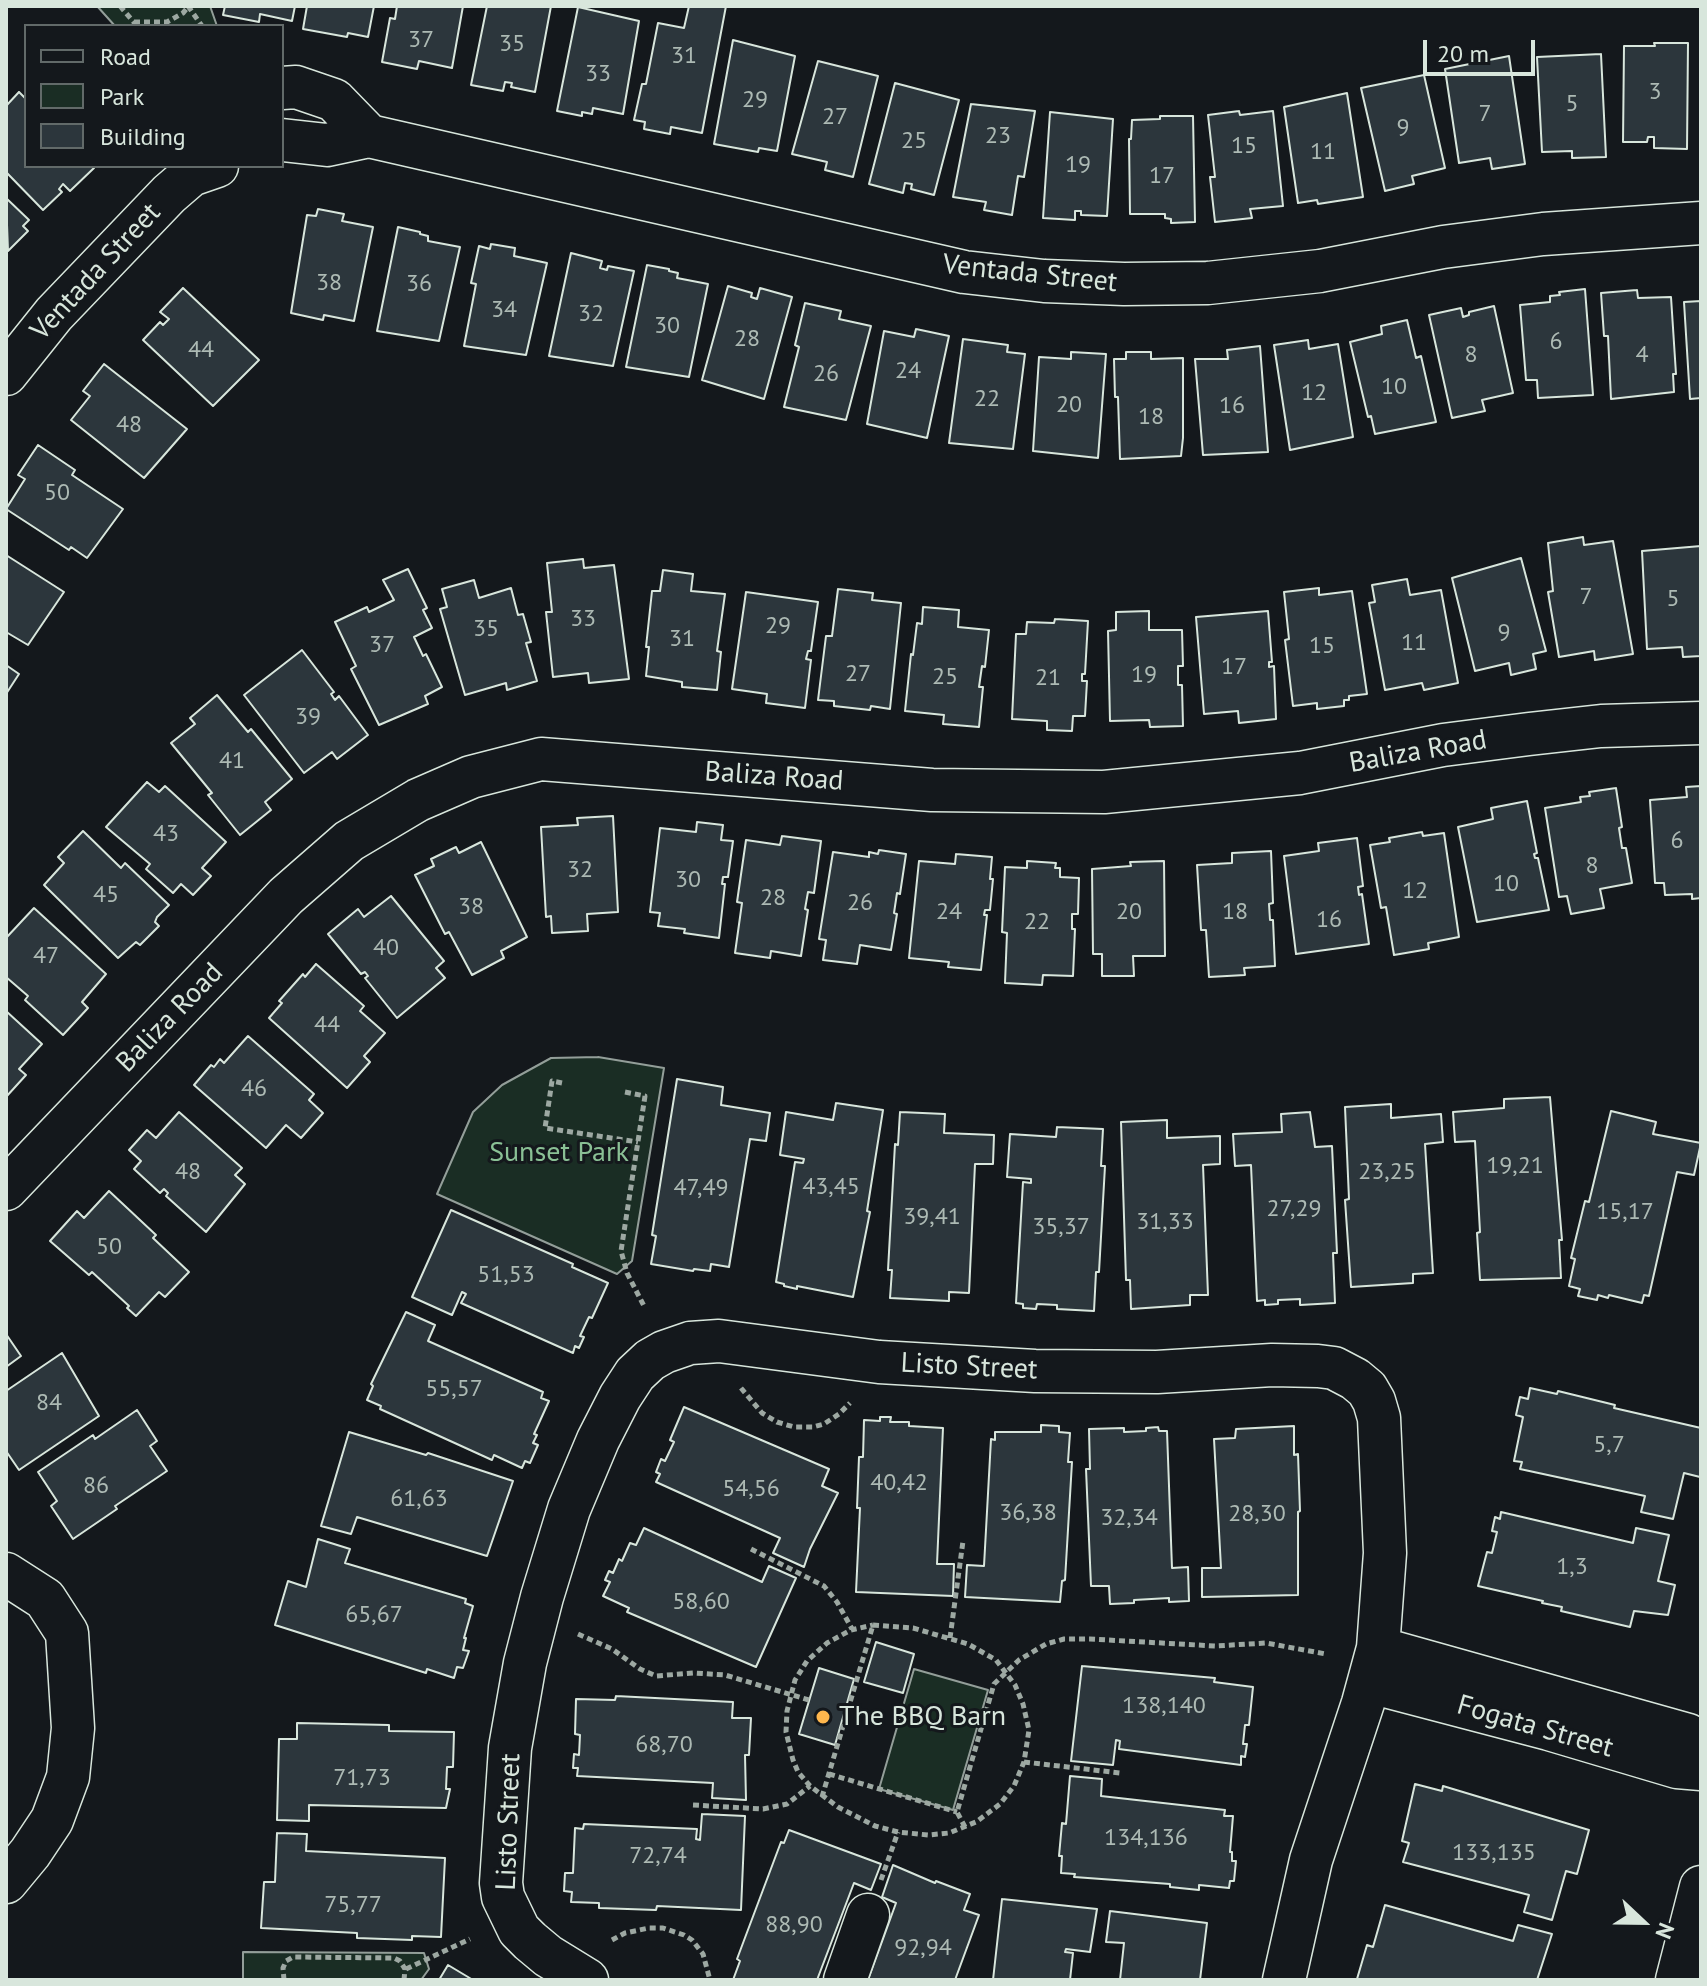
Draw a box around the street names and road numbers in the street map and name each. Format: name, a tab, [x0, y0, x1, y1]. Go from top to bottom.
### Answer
street label: Ventada Street	[24, 196, 168, 348]
street label: Ventada Street	[941, 248, 1119, 300]
street label: Baliza Road	[1347, 723, 1489, 781]
street label: Baliza Road	[703, 755, 845, 799]
street label: Baliza Road	[110, 956, 230, 1080]
street label: Listo Street	[900, 1347, 1038, 1387]
street label: Fogata Street	[1453, 1689, 1617, 1765]
street label: Listo Street	[490, 1753, 528, 1891]

